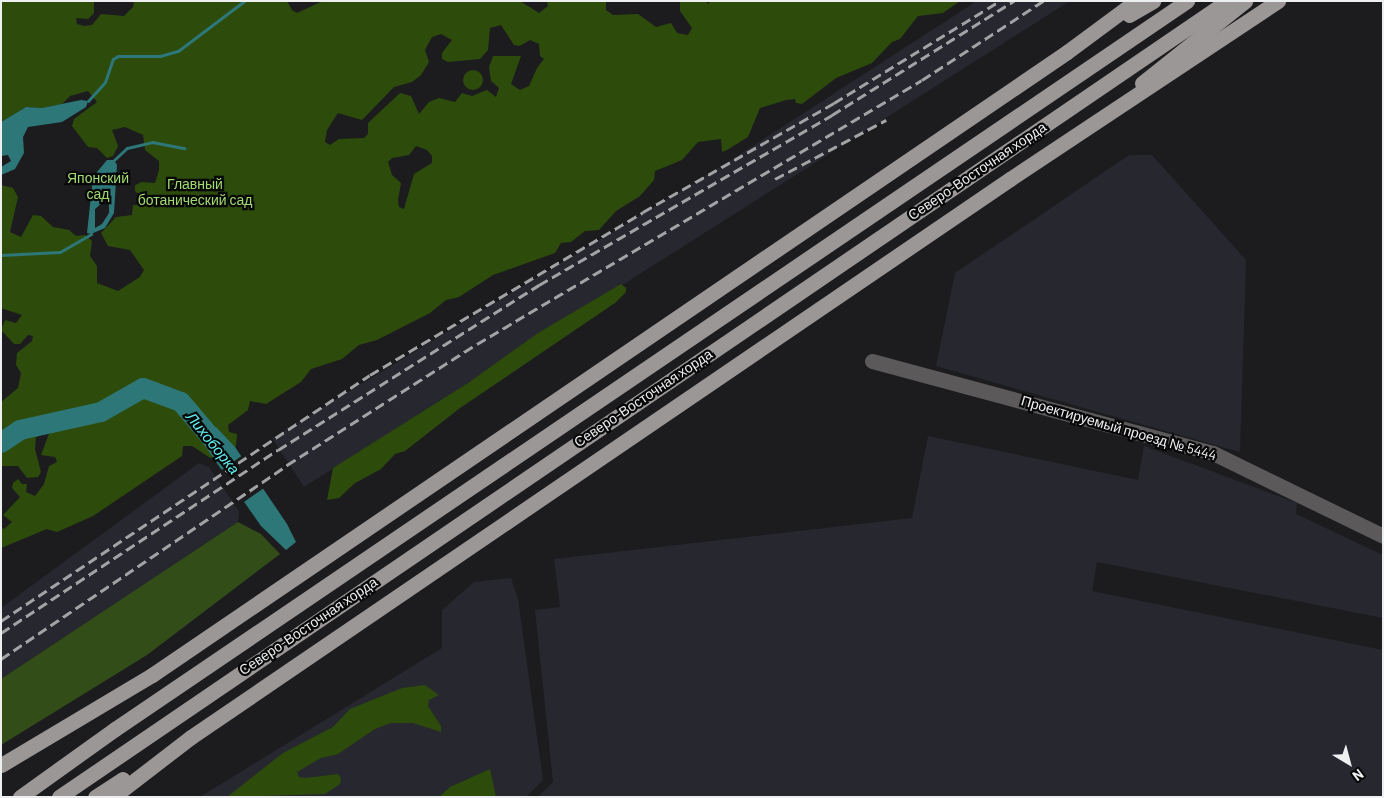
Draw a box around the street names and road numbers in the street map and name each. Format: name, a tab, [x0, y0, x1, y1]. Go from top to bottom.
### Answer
street label: Северо-Восточная хорда	[905, 118, 1049, 224]
street label: Северо-Восточная хорда	[571, 345, 715, 451]
street label: Проектируемый проезд № 5444	[1019, 392, 1219, 464]
street label: Северо-Восточная хорда	[236, 573, 380, 679]

